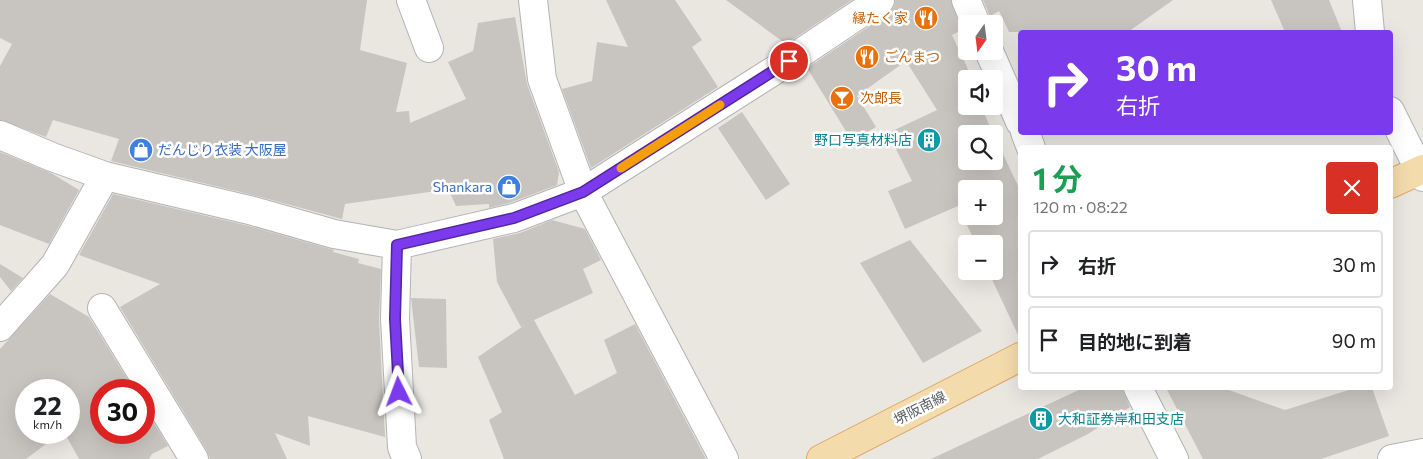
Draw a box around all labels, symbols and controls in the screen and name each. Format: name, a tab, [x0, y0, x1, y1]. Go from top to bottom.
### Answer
restaurant icon: 縁たく家	[913, 5, 939, 31]
place label: 縁たく家	[852, 9, 908, 26]
north arrow	[958, 15, 1002, 60]
map controls	[958, 15, 1003, 280]
pin	[768, 40, 810, 82]
restaurant icon: ごんまつ	[854, 44, 880, 70]
text: 30 m	[1116, 45, 1197, 88]
icon: arrive	[775, 47, 803, 75]
place label: ごんまつ	[884, 48, 940, 65]
icon: right	[1033, 50, 1098, 115]
button: sound	[958, 70, 1003, 115]
bar icon: 次郎長	[829, 85, 855, 111]
place label: 次郎長	[860, 89, 902, 106]
text: 右折	[1116, 92, 1160, 119]
button: search	[958, 125, 1003, 170]
building icon: 野口写真材料店	[916, 127, 942, 153]
place label: 野口写真材料店	[814, 131, 912, 148]
shop icon: だんじり衣装 大阪屋	[128, 137, 154, 163]
place label: だんじり衣装 大阪屋	[158, 141, 287, 158]
text: 1 分	[1033, 159, 1082, 196]
button: close	[1326, 162, 1378, 214]
shop icon: Shankara	[496, 174, 522, 200]
place label: Shankara	[433, 178, 492, 195]
button: +	[958, 180, 1003, 225]
text: 120 m · 08:22	[1033, 197, 1128, 216]
button: −	[958, 235, 1003, 280]
icon: right	[1035, 250, 1063, 278]
text: 30 m	[1333, 253, 1376, 276]
text: 右折	[1078, 254, 1116, 277]
icon: arrive	[1035, 326, 1063, 354]
text: 90 m	[1332, 329, 1376, 352]
text: 目的地に到着	[1078, 330, 1192, 353]
position arrow	[372, 365, 424, 417]
speed limit sign: 30	[90, 379, 155, 444]
street label: 堺阪南線	[891, 387, 949, 428]
text: 22	[33, 390, 62, 420]
building icon: 大和証券岸和田支店	[1028, 406, 1054, 432]
place label: 大和証券岸和田支店	[1058, 410, 1184, 427]
text: km/h	[33, 417, 62, 431]

